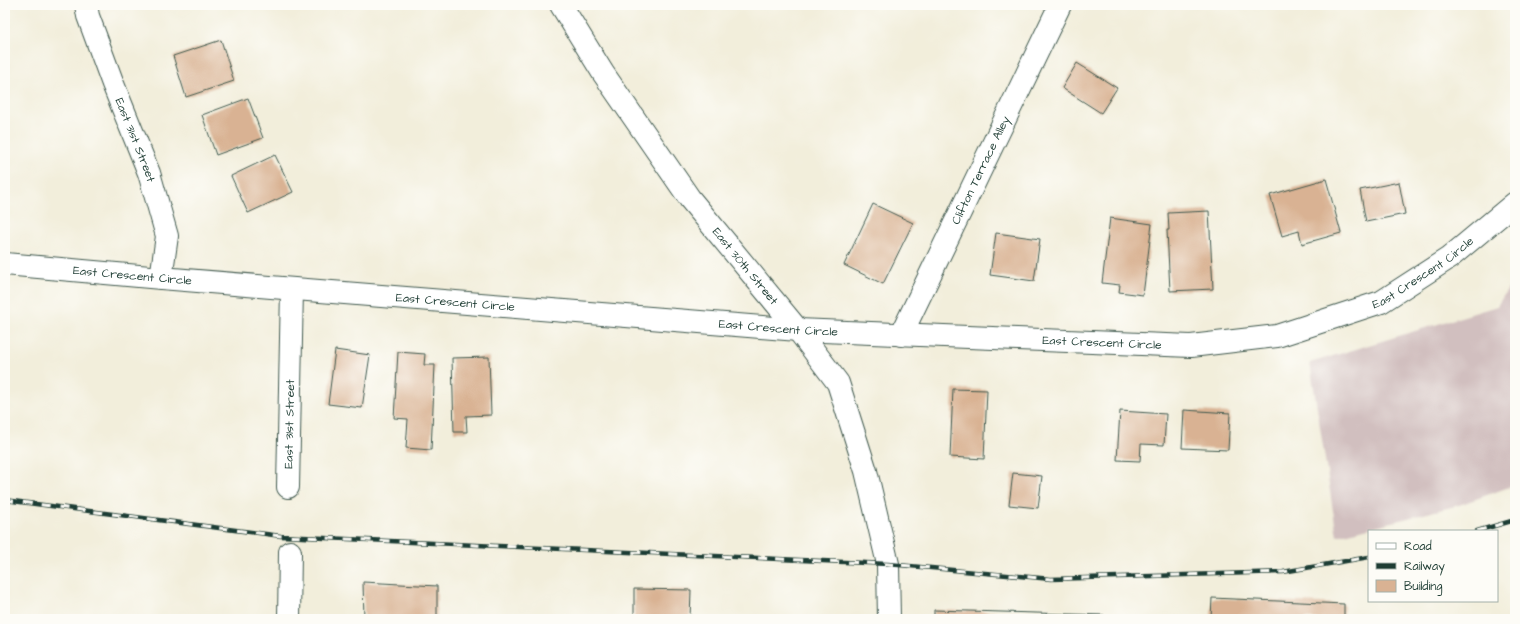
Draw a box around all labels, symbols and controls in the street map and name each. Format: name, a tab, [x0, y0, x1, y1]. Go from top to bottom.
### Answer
street label: East 31st Street	[111, 96, 159, 184]
street label: Clifton Terrace Alley	[947, 113, 1015, 227]
street label: East 30th Street	[708, 224, 782, 309]
street label: East Crescent Circle	[1370, 233, 1478, 313]
street label: East Crescent Circle	[72, 262, 193, 290]
street label: East Crescent Circle	[395, 289, 516, 316]
street label: East Crescent Circle	[718, 316, 839, 341]
street label: East Crescent Circle	[1042, 332, 1162, 354]
street label: East 31st Street	[280, 379, 299, 469]
legend	[1368, 530, 1498, 602]
text: Road	[1404, 538, 1432, 555]
text: Railway	[1404, 558, 1445, 576]
text: Building	[1404, 578, 1442, 596]

